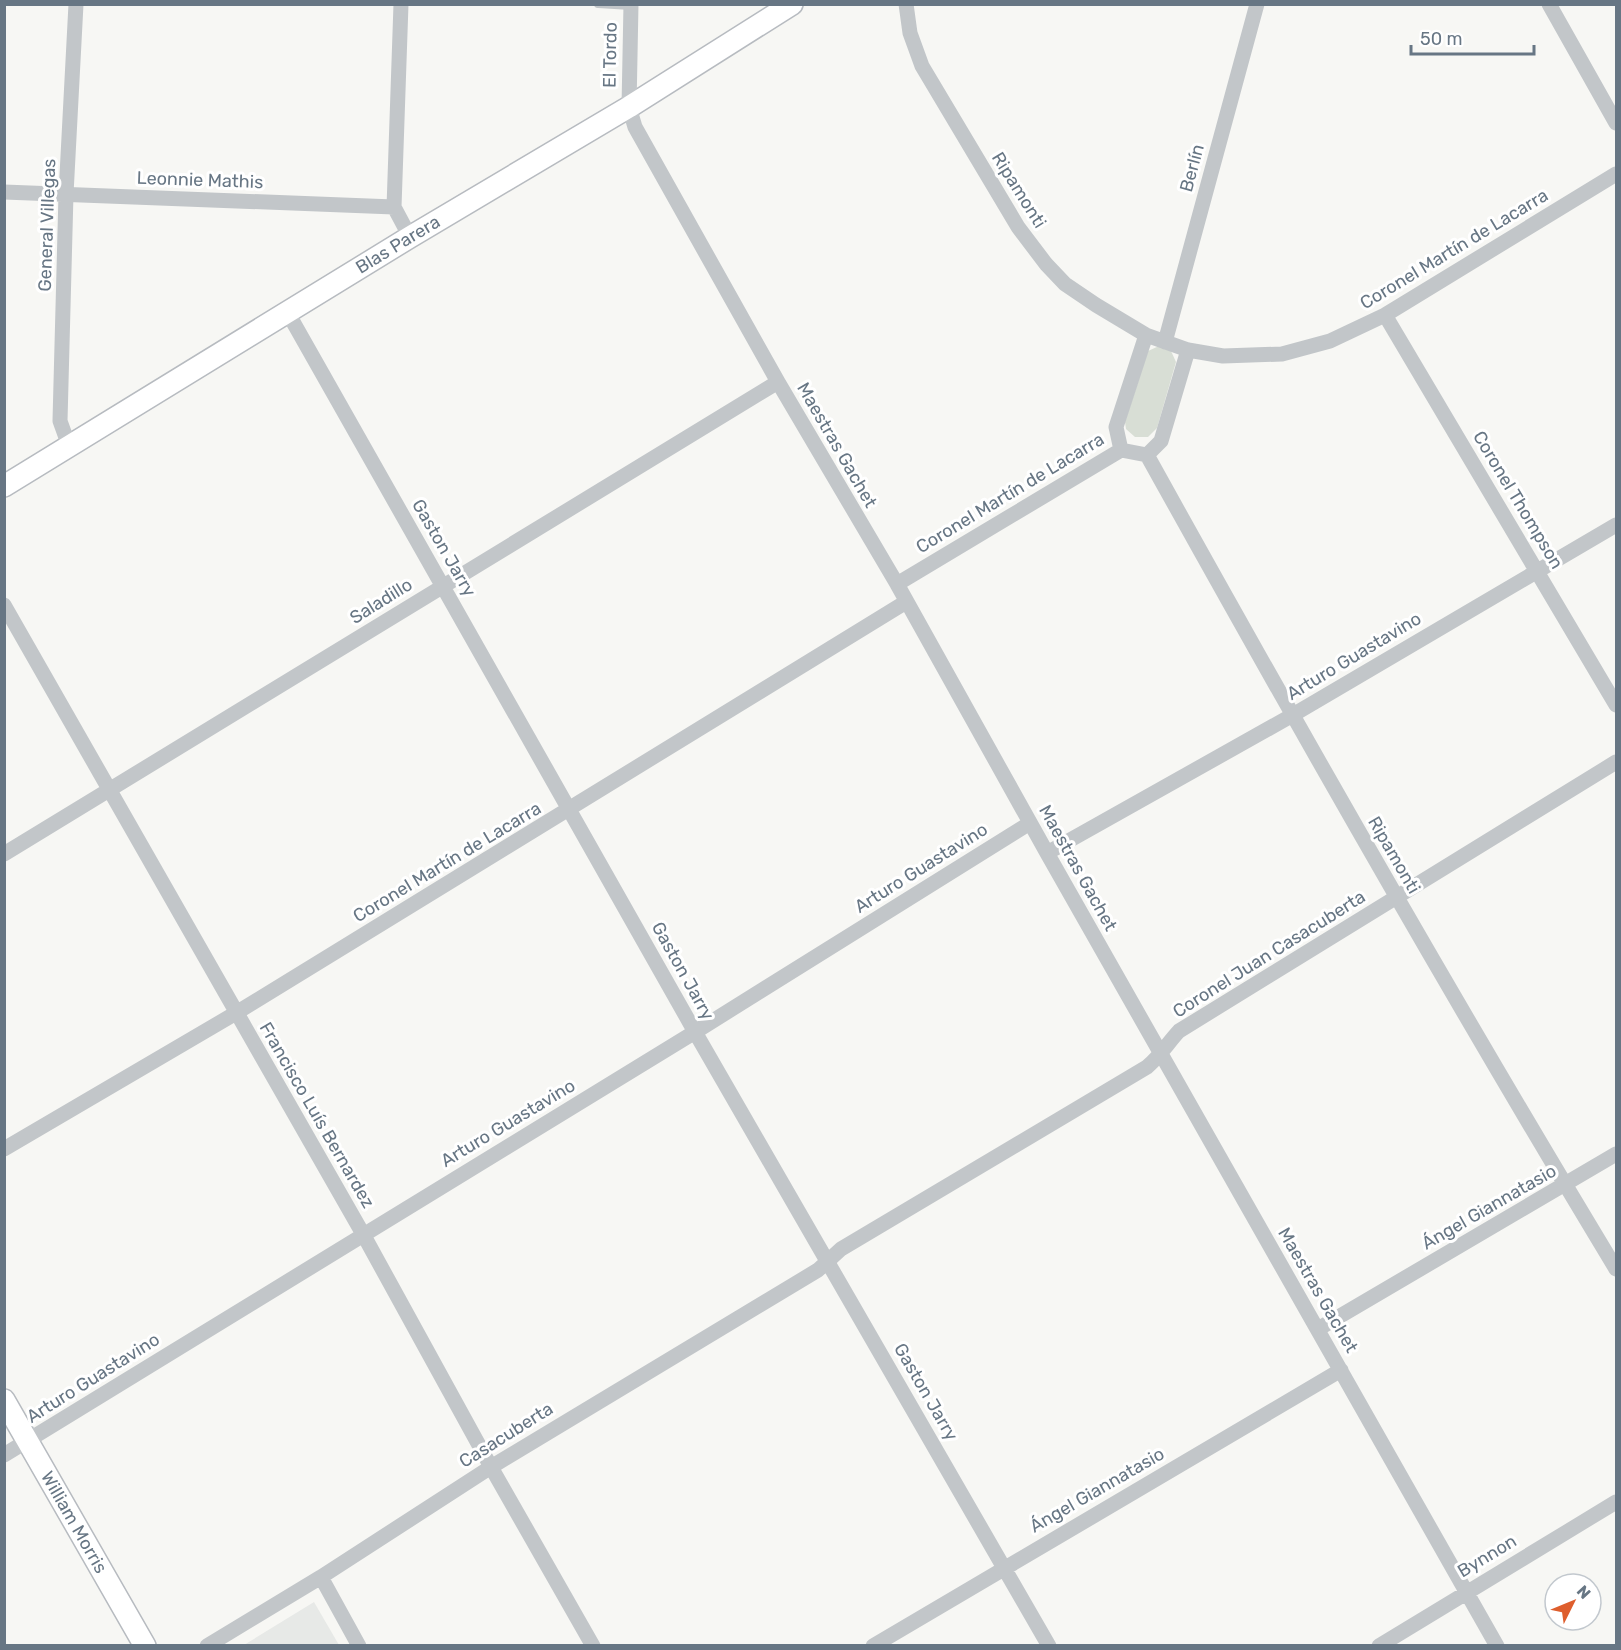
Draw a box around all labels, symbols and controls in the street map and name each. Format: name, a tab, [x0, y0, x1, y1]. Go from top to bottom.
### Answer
scale bar	[1411, 18, 1534, 56]
street label: El Tordo	[598, 22, 622, 88]
text: 50 m	[1420, 28, 1463, 50]
street label: Berlín	[1175, 142, 1209, 194]
street label: Ripamonti	[987, 148, 1051, 232]
street label: General Villegas	[34, 158, 60, 292]
street label: Leonnie Mathis	[136, 167, 264, 193]
street label: Coronel Martín de Lacarra	[1356, 184, 1552, 314]
street label: Blas Parera	[352, 211, 444, 279]
street label: Maestras Gachet	[792, 378, 882, 512]
street label: Coronel Thompson	[1468, 427, 1568, 573]
street label: Coronel Martín de Lacarra	[912, 428, 1108, 558]
street label: Gaston Jarry	[407, 495, 481, 601]
street label: Saladillo	[346, 573, 416, 629]
street label: Arturo Guastavino	[1283, 607, 1425, 705]
street label: Coronel Martín de Lacarra	[349, 797, 545, 927]
street label: Maestras Gachet	[1034, 801, 1122, 935]
street label: Ripamonti	[1363, 813, 1425, 897]
street label: Arturo Guastavino	[850, 818, 992, 918]
street label: Coronel Juan Casacuberta	[1169, 886, 1369, 1022]
street label: Gaston Jarry	[647, 918, 719, 1024]
street label: Francisco Luís Bernardez	[255, 1018, 379, 1212]
street label: Arturo Guastavino	[437, 1074, 579, 1172]
street label: Ángel Giannatasio	[1418, 1160, 1560, 1254]
street label: Maestras Gachet	[1273, 1223, 1363, 1357]
street label: Arturo Guastavino	[22, 1328, 164, 1428]
street label: Gaston Jarry	[889, 1339, 963, 1445]
street label: Casacuberta	[455, 1397, 557, 1473]
street label: Ángel Giannatasio	[1026, 1443, 1168, 1537]
street label: William Morris	[36, 1467, 112, 1577]
street label: Bynnon	[1453, 1530, 1521, 1582]
north arrow	[1543, 1572, 1603, 1632]
text: N	[1573, 1581, 1594, 1603]

